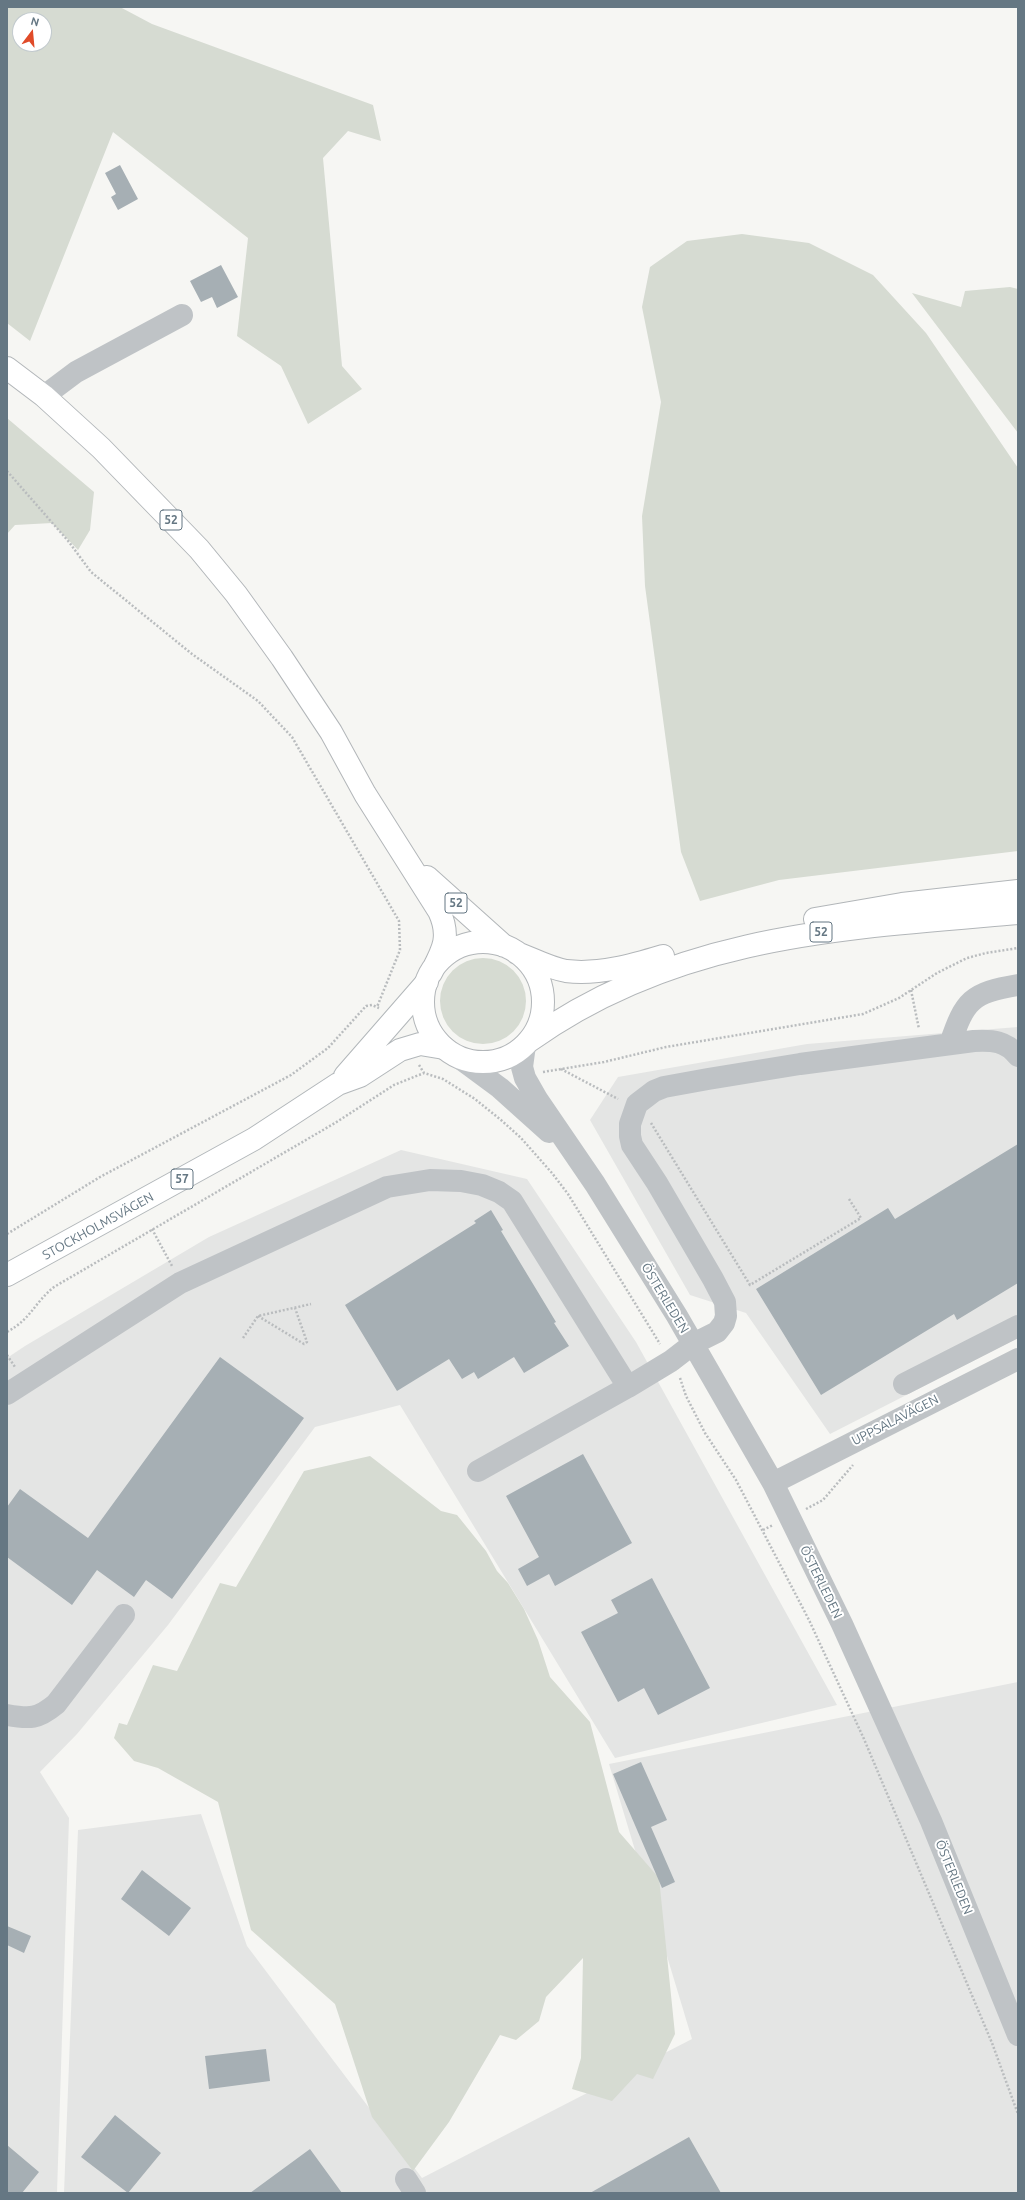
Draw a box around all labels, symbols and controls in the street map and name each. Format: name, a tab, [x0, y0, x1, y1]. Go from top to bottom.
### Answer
north arrow	[12, 12, 52, 52]
text: N	[29, 15, 41, 28]
road number: 52	[160, 510, 182, 530]
road number: 52	[445, 893, 467, 913]
road number: 52	[810, 922, 832, 942]
road number: 57	[171, 1169, 193, 1189]
street label: STOCKHOLMSVÄGEN	[40, 1189, 156, 1263]
street label: ÖSTERLEDEN	[638, 1260, 692, 1336]
street label: UPPSALAVÄGEN	[849, 1391, 941, 1449]
street label: ÖSTERLEDEN	[797, 1543, 845, 1621]
street label: ÖSTERLEDEN	[932, 1837, 976, 1917]

